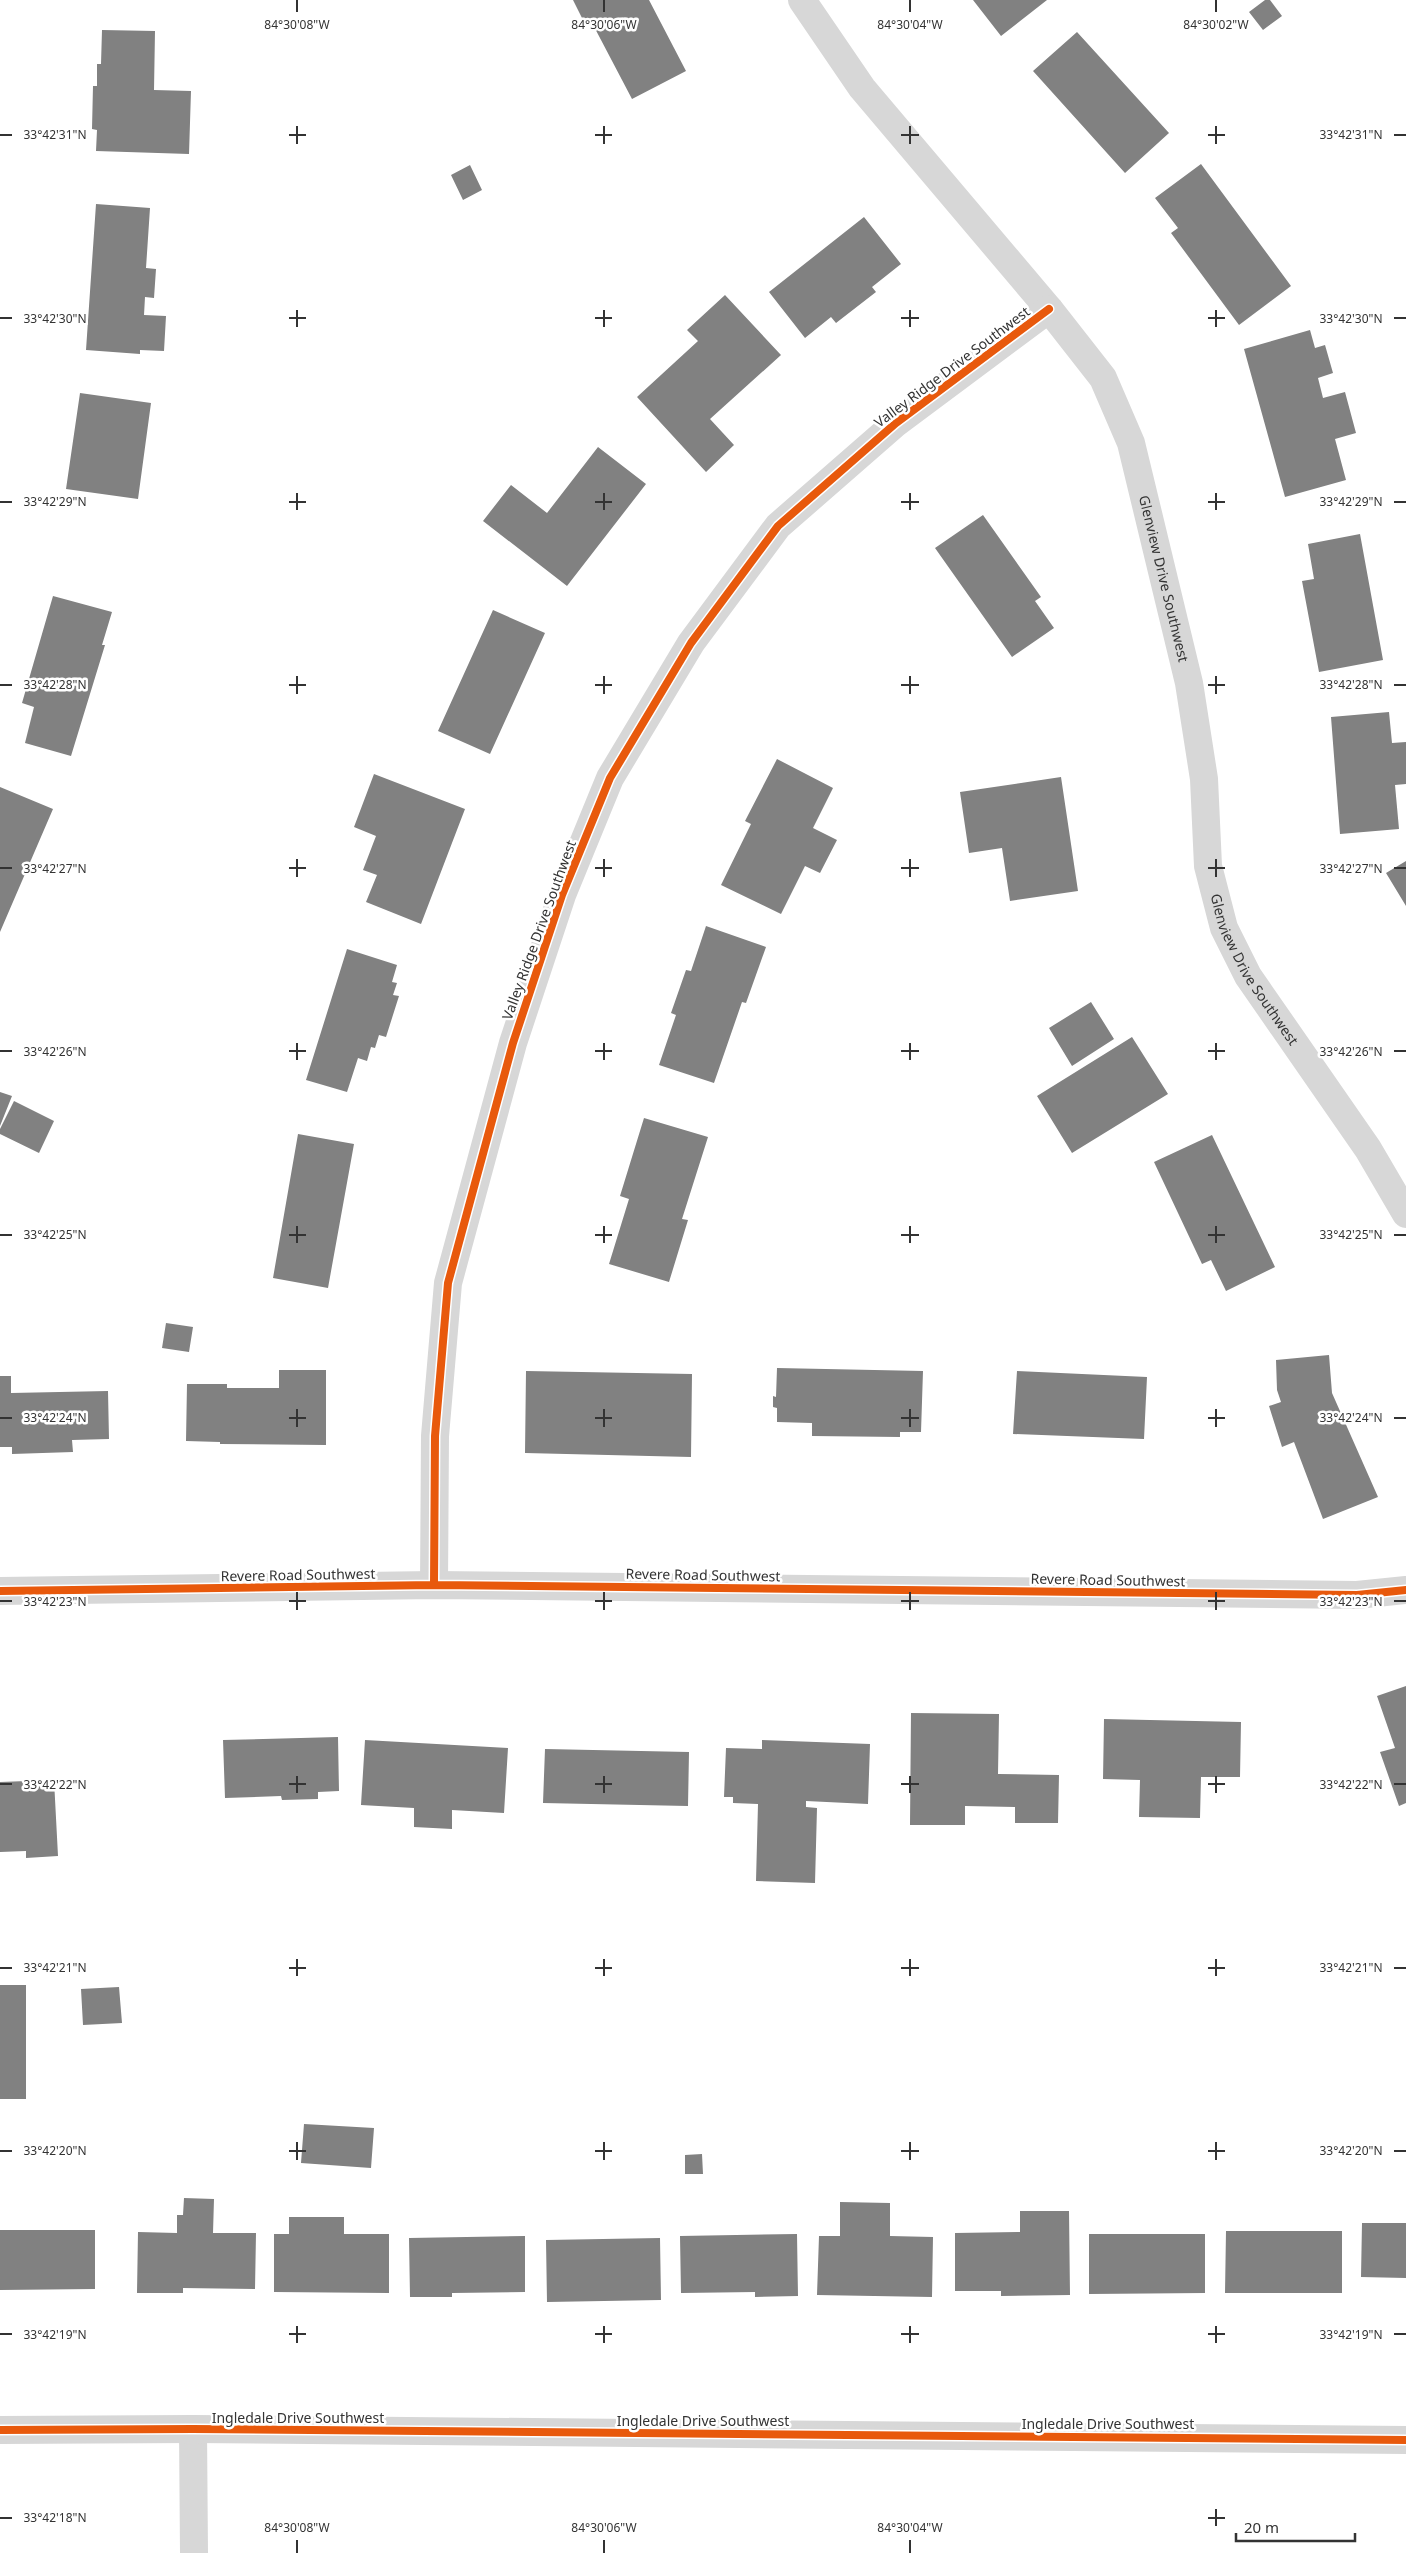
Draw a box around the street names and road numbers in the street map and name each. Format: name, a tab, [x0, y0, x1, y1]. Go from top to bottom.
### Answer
street label: Valley Ridge Drive Southwest	[870, 302, 1033, 431]
street label: Glenview Drive Southwest	[1135, 493, 1194, 664]
street label: Valley Ridge Drive Southwest	[497, 837, 580, 1022]
street label: Glenview Drive Southwest	[1207, 892, 1303, 1049]
street label: Revere Road Southwest	[220, 1564, 376, 1585]
street label: Revere Road Southwest	[625, 1564, 781, 1585]
street label: Revere Road Southwest	[1030, 1569, 1186, 1590]
street label: Ingledale Drive Southwest	[212, 2408, 384, 2427]
street label: Ingledale Drive Southwest	[617, 2411, 789, 2430]
street label: Ingledale Drive Southwest	[1022, 2414, 1194, 2433]

